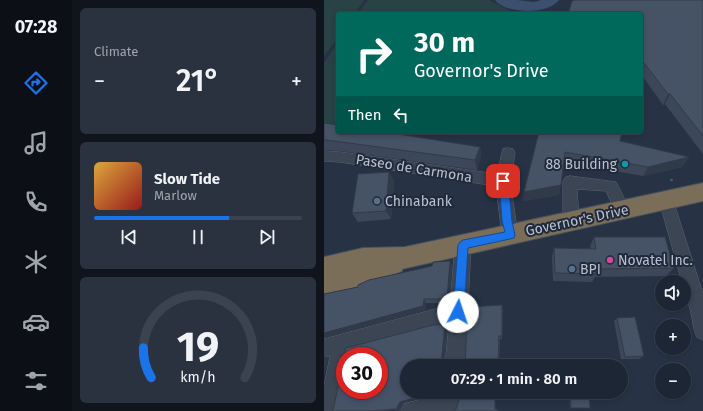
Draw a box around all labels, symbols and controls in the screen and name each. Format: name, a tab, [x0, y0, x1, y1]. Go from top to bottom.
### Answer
text: 07:28	[15, 16, 57, 38]
text: 30 m	[414, 26, 475, 59]
icon: right	[348, 28, 400, 80]
text: Climate	[94, 44, 138, 59]
text: Governor's Drive	[414, 60, 549, 82]
text: 21°	[176, 63, 220, 99]
text: −	[94, 68, 105, 95]
text: +	[291, 68, 302, 95]
icon: directions	[22, 69, 50, 97]
icon: left	[390, 104, 412, 126]
text: Then	[348, 106, 382, 124]
icon: music	[22, 129, 50, 157]
street label: Paseo de Carmona	[355, 151, 473, 186]
place label: 88 Building	[545, 156, 618, 173]
marker: 88 Building	[620, 159, 630, 169]
pin	[486, 164, 520, 198]
text: Slow Tide	[154, 170, 220, 188]
icon: arrive	[492, 170, 514, 192]
icon: phone	[22, 188, 50, 216]
text: Marlow	[154, 188, 197, 203]
place label: Chinabank	[385, 193, 453, 210]
marker: Chinabank	[372, 196, 382, 206]
street label: Governor's Drive	[524, 201, 630, 240]
icon: previous	[118, 226, 140, 248]
icon: pause	[187, 226, 209, 248]
icon: next	[256, 226, 278, 248]
icon: climate	[22, 248, 50, 276]
place label: Novatel Inc.	[618, 252, 693, 269]
marker: Novatel Inc.	[605, 255, 615, 265]
place label: BPI	[580, 261, 601, 278]
marker: BPI	[567, 264, 577, 274]
map controls	[655, 275, 691, 399]
button: sound	[655, 275, 691, 311]
position arrow	[437, 291, 479, 333]
icon: car	[22, 308, 50, 336]
button: +	[655, 319, 691, 355]
text: 19	[177, 322, 219, 372]
speed limit sign: 30	[336, 347, 388, 399]
button: −	[655, 363, 691, 399]
icon: filters	[22, 367, 50, 395]
text: km/h	[180, 368, 216, 385]
text: 07:29 · 1 min · 80 m	[451, 370, 577, 388]

